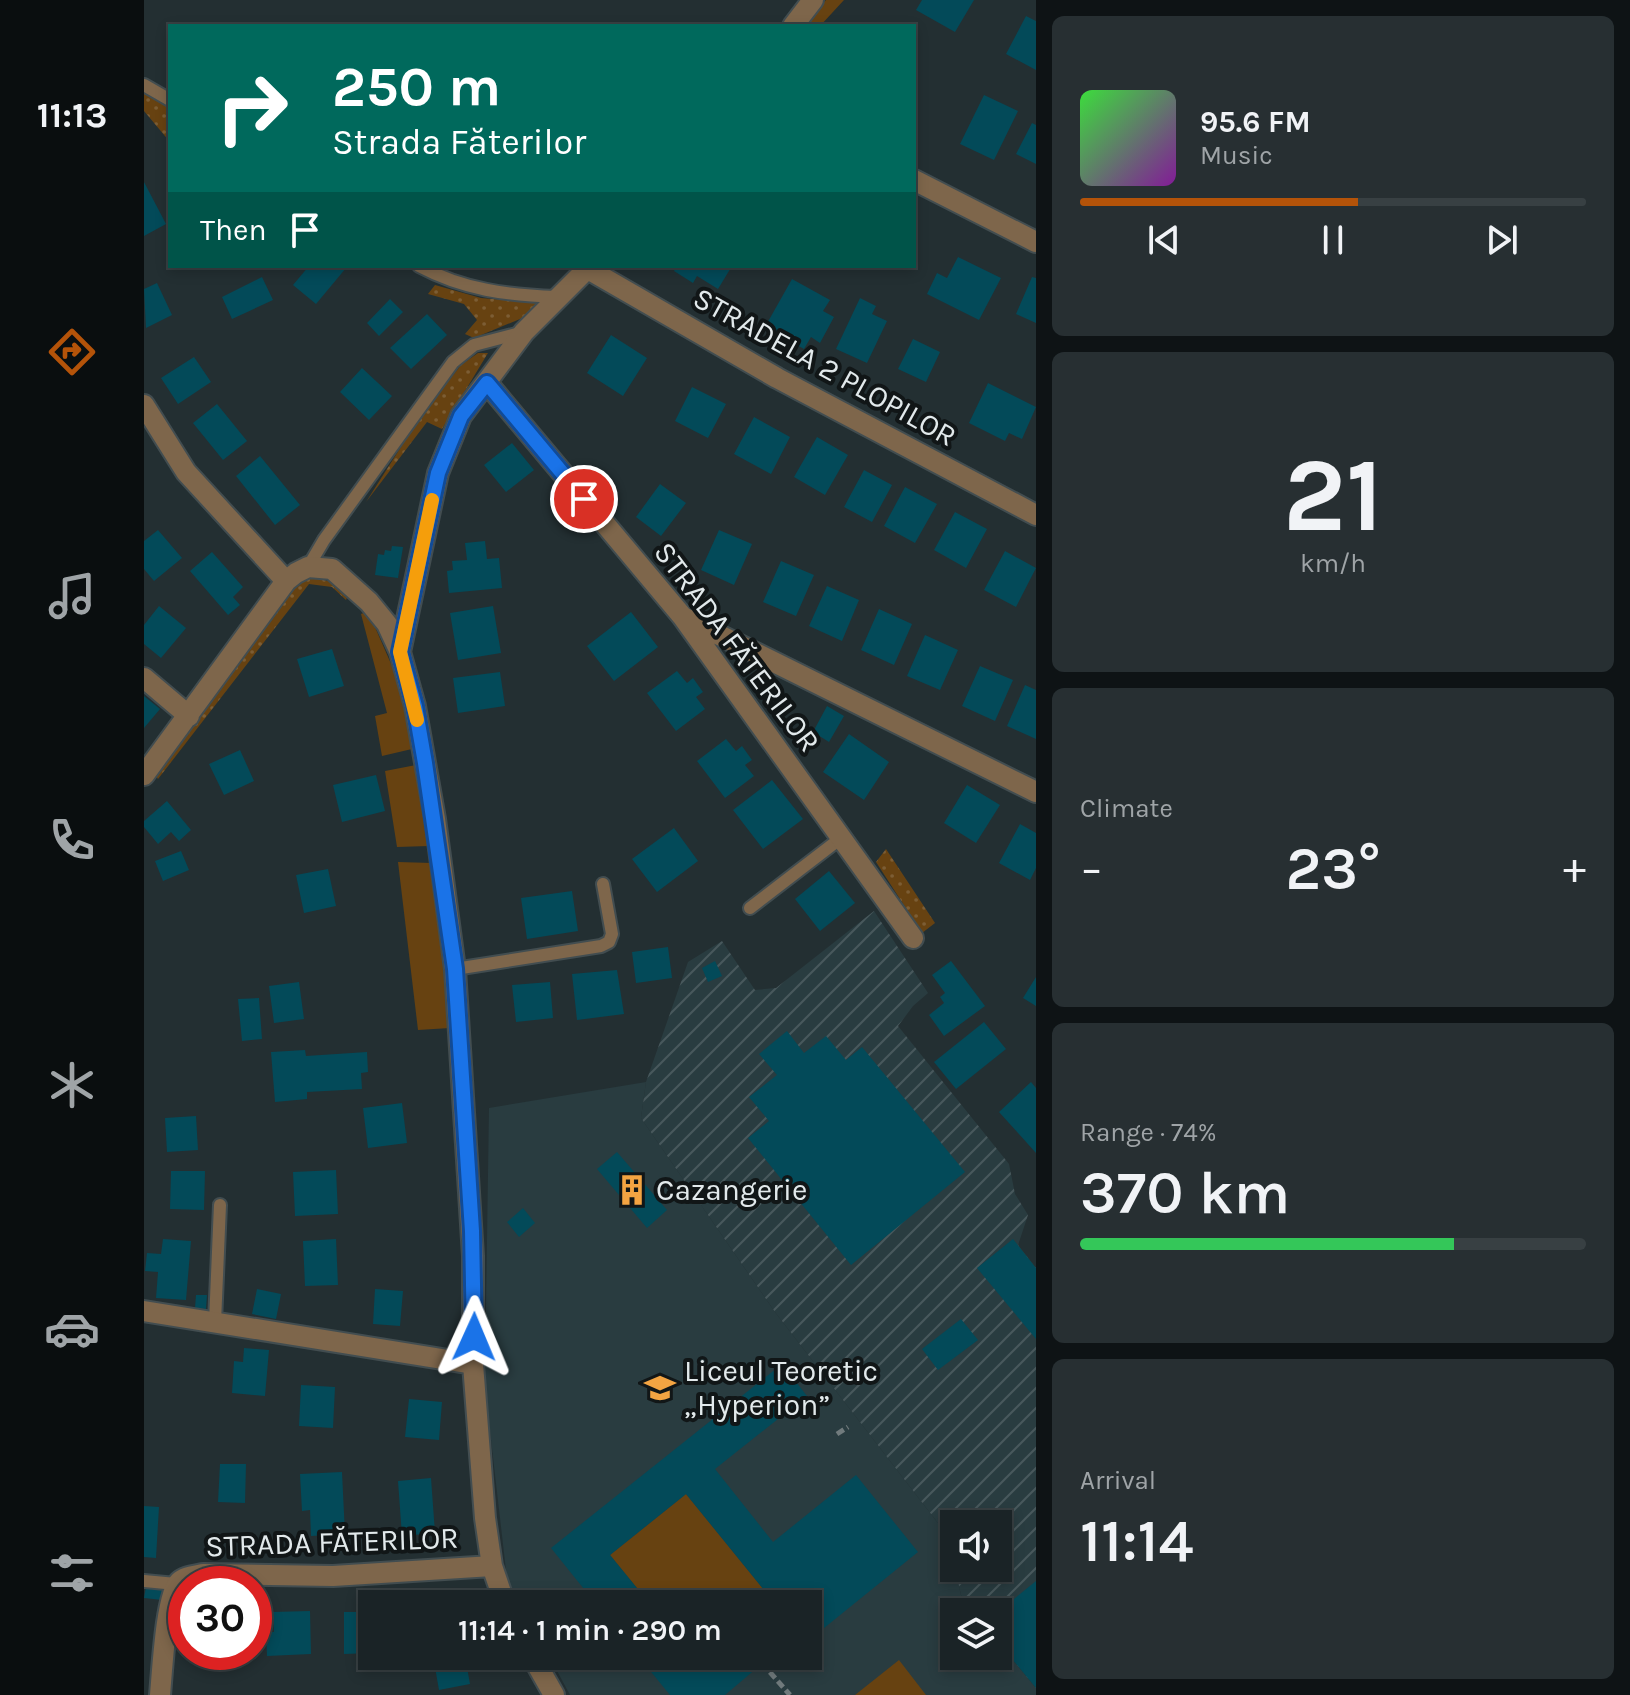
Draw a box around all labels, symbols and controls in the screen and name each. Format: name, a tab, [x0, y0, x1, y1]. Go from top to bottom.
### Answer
text: 250 m	[332, 54, 501, 119]
icon: right	[200, 56, 304, 160]
text: 11:13	[37, 94, 107, 136]
text: 95.6 FM	[1200, 104, 1311, 140]
text: Strada Făterilor	[332, 121, 586, 163]
text: Music	[1200, 140, 1273, 171]
icon: arrive	[283, 208, 327, 252]
text: Then	[200, 212, 267, 248]
icon: previous	[1142, 218, 1186, 262]
icon: pause	[1311, 218, 1355, 262]
icon: next	[1480, 218, 1524, 262]
street label: STRADELA 2 PLOPILOR	[687, 280, 963, 454]
icon: directions	[44, 324, 100, 380]
text: 21	[1283, 435, 1383, 556]
pin	[550, 465, 618, 533]
icon: arrive	[562, 477, 606, 521]
street label: STRADA FĂTERILOR	[646, 535, 828, 759]
text: km/h	[1300, 548, 1366, 579]
icon: music	[44, 568, 100, 624]
text: Climate	[1080, 793, 1173, 824]
icon: phone	[44, 812, 100, 868]
text: 23°	[1285, 834, 1381, 904]
text: −	[1080, 843, 1103, 894]
text: +	[1563, 843, 1586, 894]
icon: climate	[44, 1057, 100, 1113]
text: Range · 74%	[1080, 1117, 1217, 1148]
text: 370 km	[1080, 1158, 1290, 1228]
place label: Cazangerie	[656, 1172, 807, 1208]
building icon: Cazangerie	[615, 1173, 649, 1207]
position arrow	[432, 1295, 516, 1379]
icon: car	[44, 1301, 100, 1357]
place label: Liceul Teoretic „Hyperion”	[684, 1353, 878, 1423]
school or university icon: Liceul Teoretic „Hyperion”	[643, 1371, 677, 1405]
text: Arrival	[1080, 1465, 1156, 1496]
text: 11:14	[1080, 1506, 1194, 1576]
map controls	[940, 1510, 1012, 1670]
button: sound	[940, 1510, 1012, 1582]
street label: STRADA FĂTERILOR	[205, 1520, 459, 1564]
icon: filters	[44, 1545, 100, 1601]
speed limit sign: 30	[168, 1566, 272, 1670]
button: layers	[940, 1598, 1012, 1670]
text: 11:14 · 1 min · 290 m	[458, 1612, 722, 1648]

